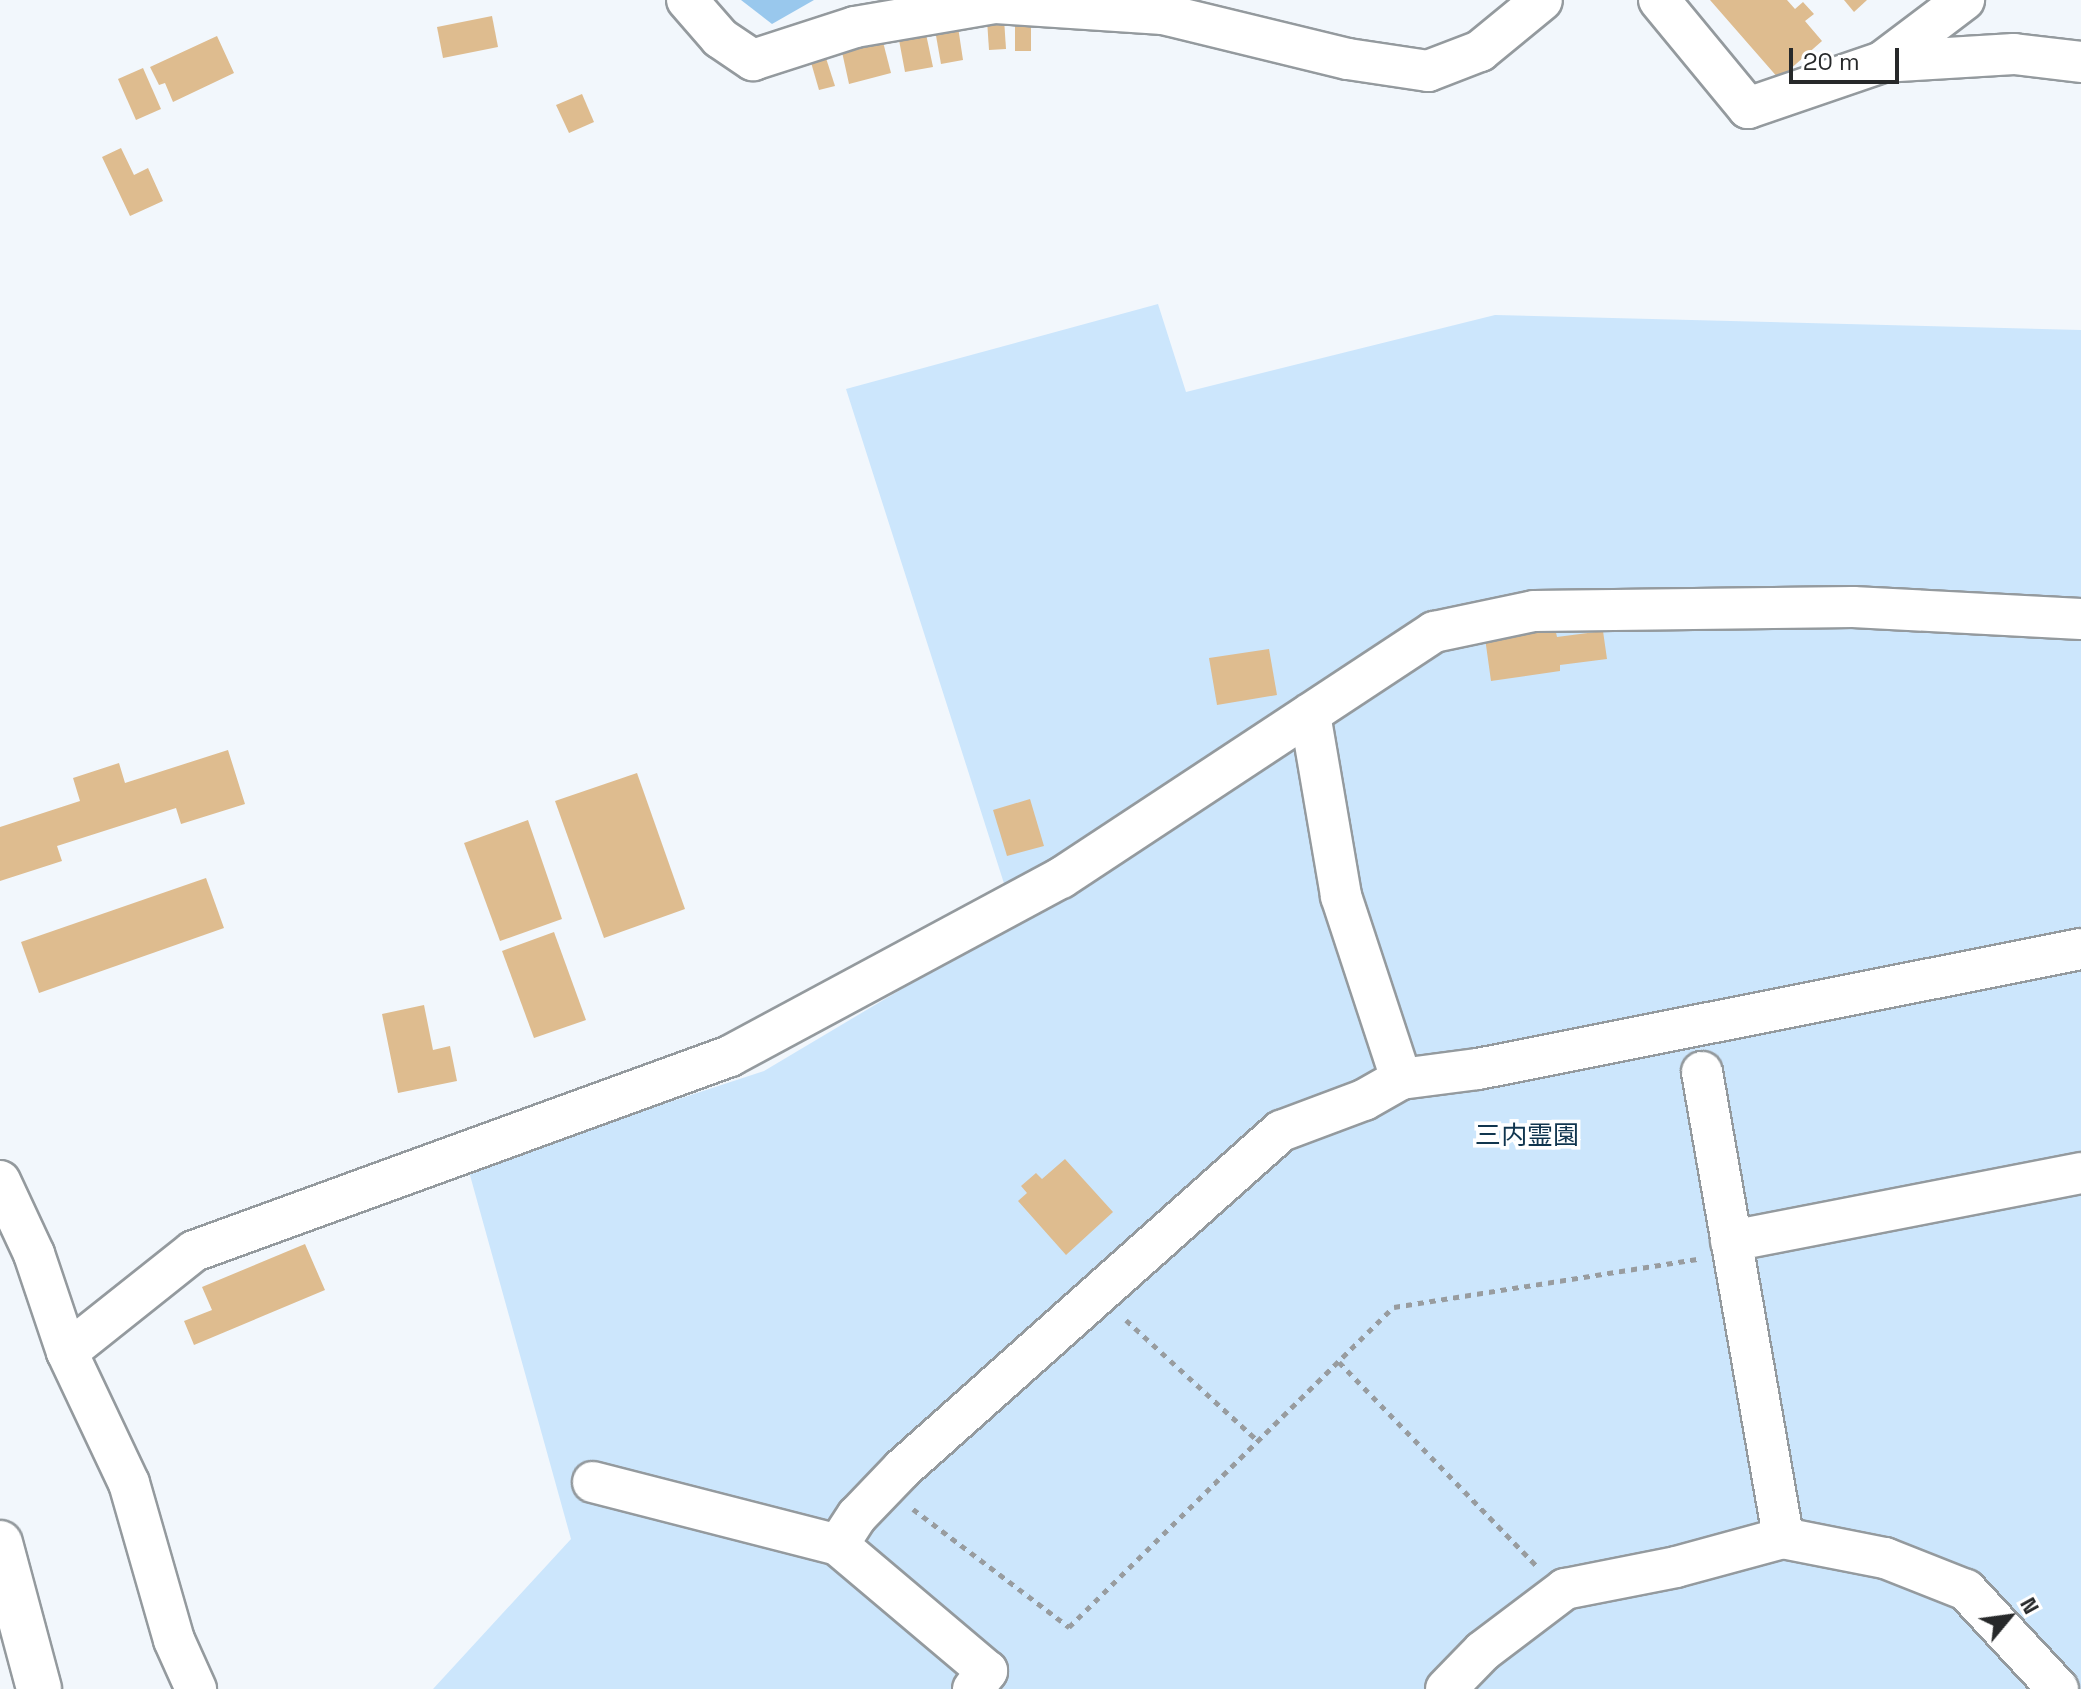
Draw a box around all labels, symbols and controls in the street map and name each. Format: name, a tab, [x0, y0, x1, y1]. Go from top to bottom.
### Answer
scale bar	[1793, 32, 1903, 82]
text: 20 m	[1803, 46, 1860, 77]
park label: 三内霊園	[1475, 1120, 1579, 1152]
north arrow	[1969, 1577, 2049, 1657]
text: N	[2014, 1592, 2046, 1619]

